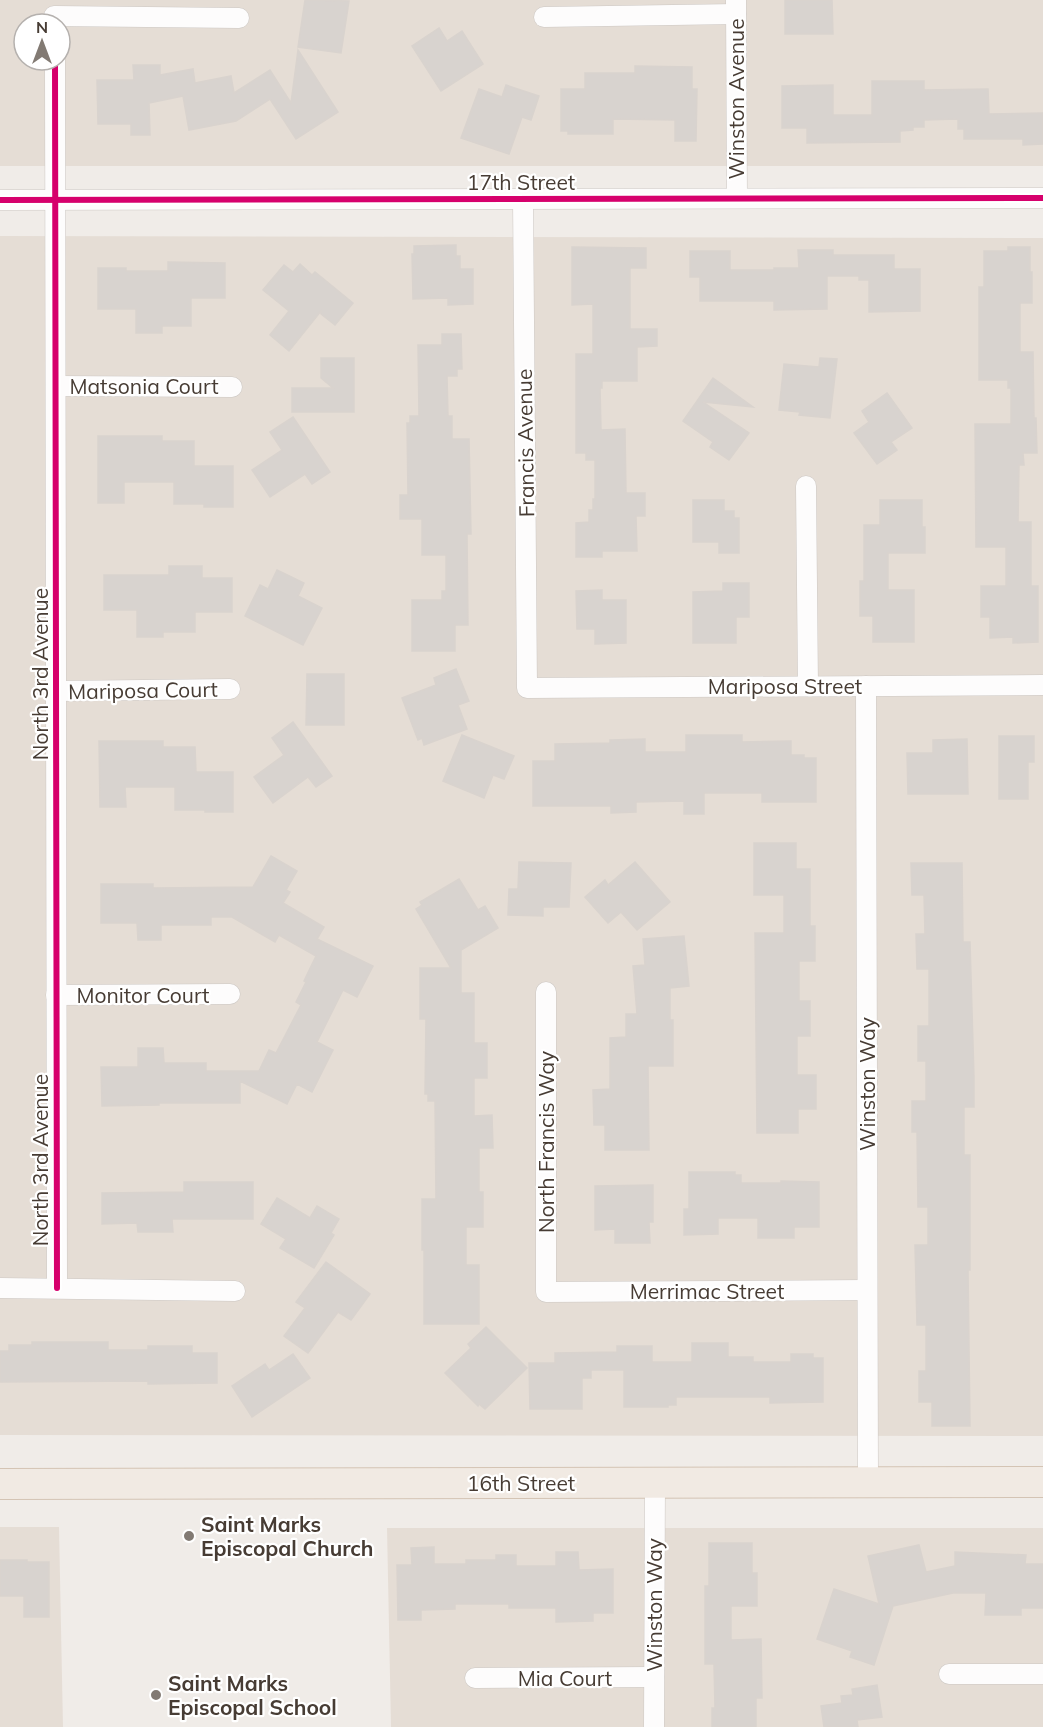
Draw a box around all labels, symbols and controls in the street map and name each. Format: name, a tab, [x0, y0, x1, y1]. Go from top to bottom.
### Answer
north arrow	[12, 12, 72, 72]
text: N	[36, 17, 48, 37]
street label: Winston Avenue	[723, 18, 749, 180]
street label: 17th Street	[467, 169, 575, 195]
street label: Francis Avenue	[511, 369, 539, 517]
street label: Matsonia Court	[69, 373, 219, 399]
street label: North 3rd Avenue	[27, 588, 53, 760]
street label: Mariposa Street	[708, 673, 862, 699]
street label: Mariposa Court	[68, 676, 218, 704]
street label: Monitor Court	[77, 982, 209, 1008]
street label: Winston Way	[854, 1017, 880, 1151]
street label: North Francis Way	[533, 1051, 559, 1233]
street label: North 3rd Avenue	[27, 1074, 53, 1246]
street label: Merrimac Street	[630, 1278, 784, 1304]
street label: 16th Street	[467, 1470, 575, 1496]
place label: Saint Marks Episcopal Church	[201, 1511, 374, 1561]
marker: Saint Marks Episcopal Church	[182, 1529, 196, 1543]
street label: Winston Way	[641, 1538, 667, 1672]
street label: Mia Court	[518, 1665, 612, 1691]
place label: Saint Marks Episcopal School	[168, 1670, 337, 1720]
marker: Saint Marks Episcopal School	[149, 1688, 163, 1702]

